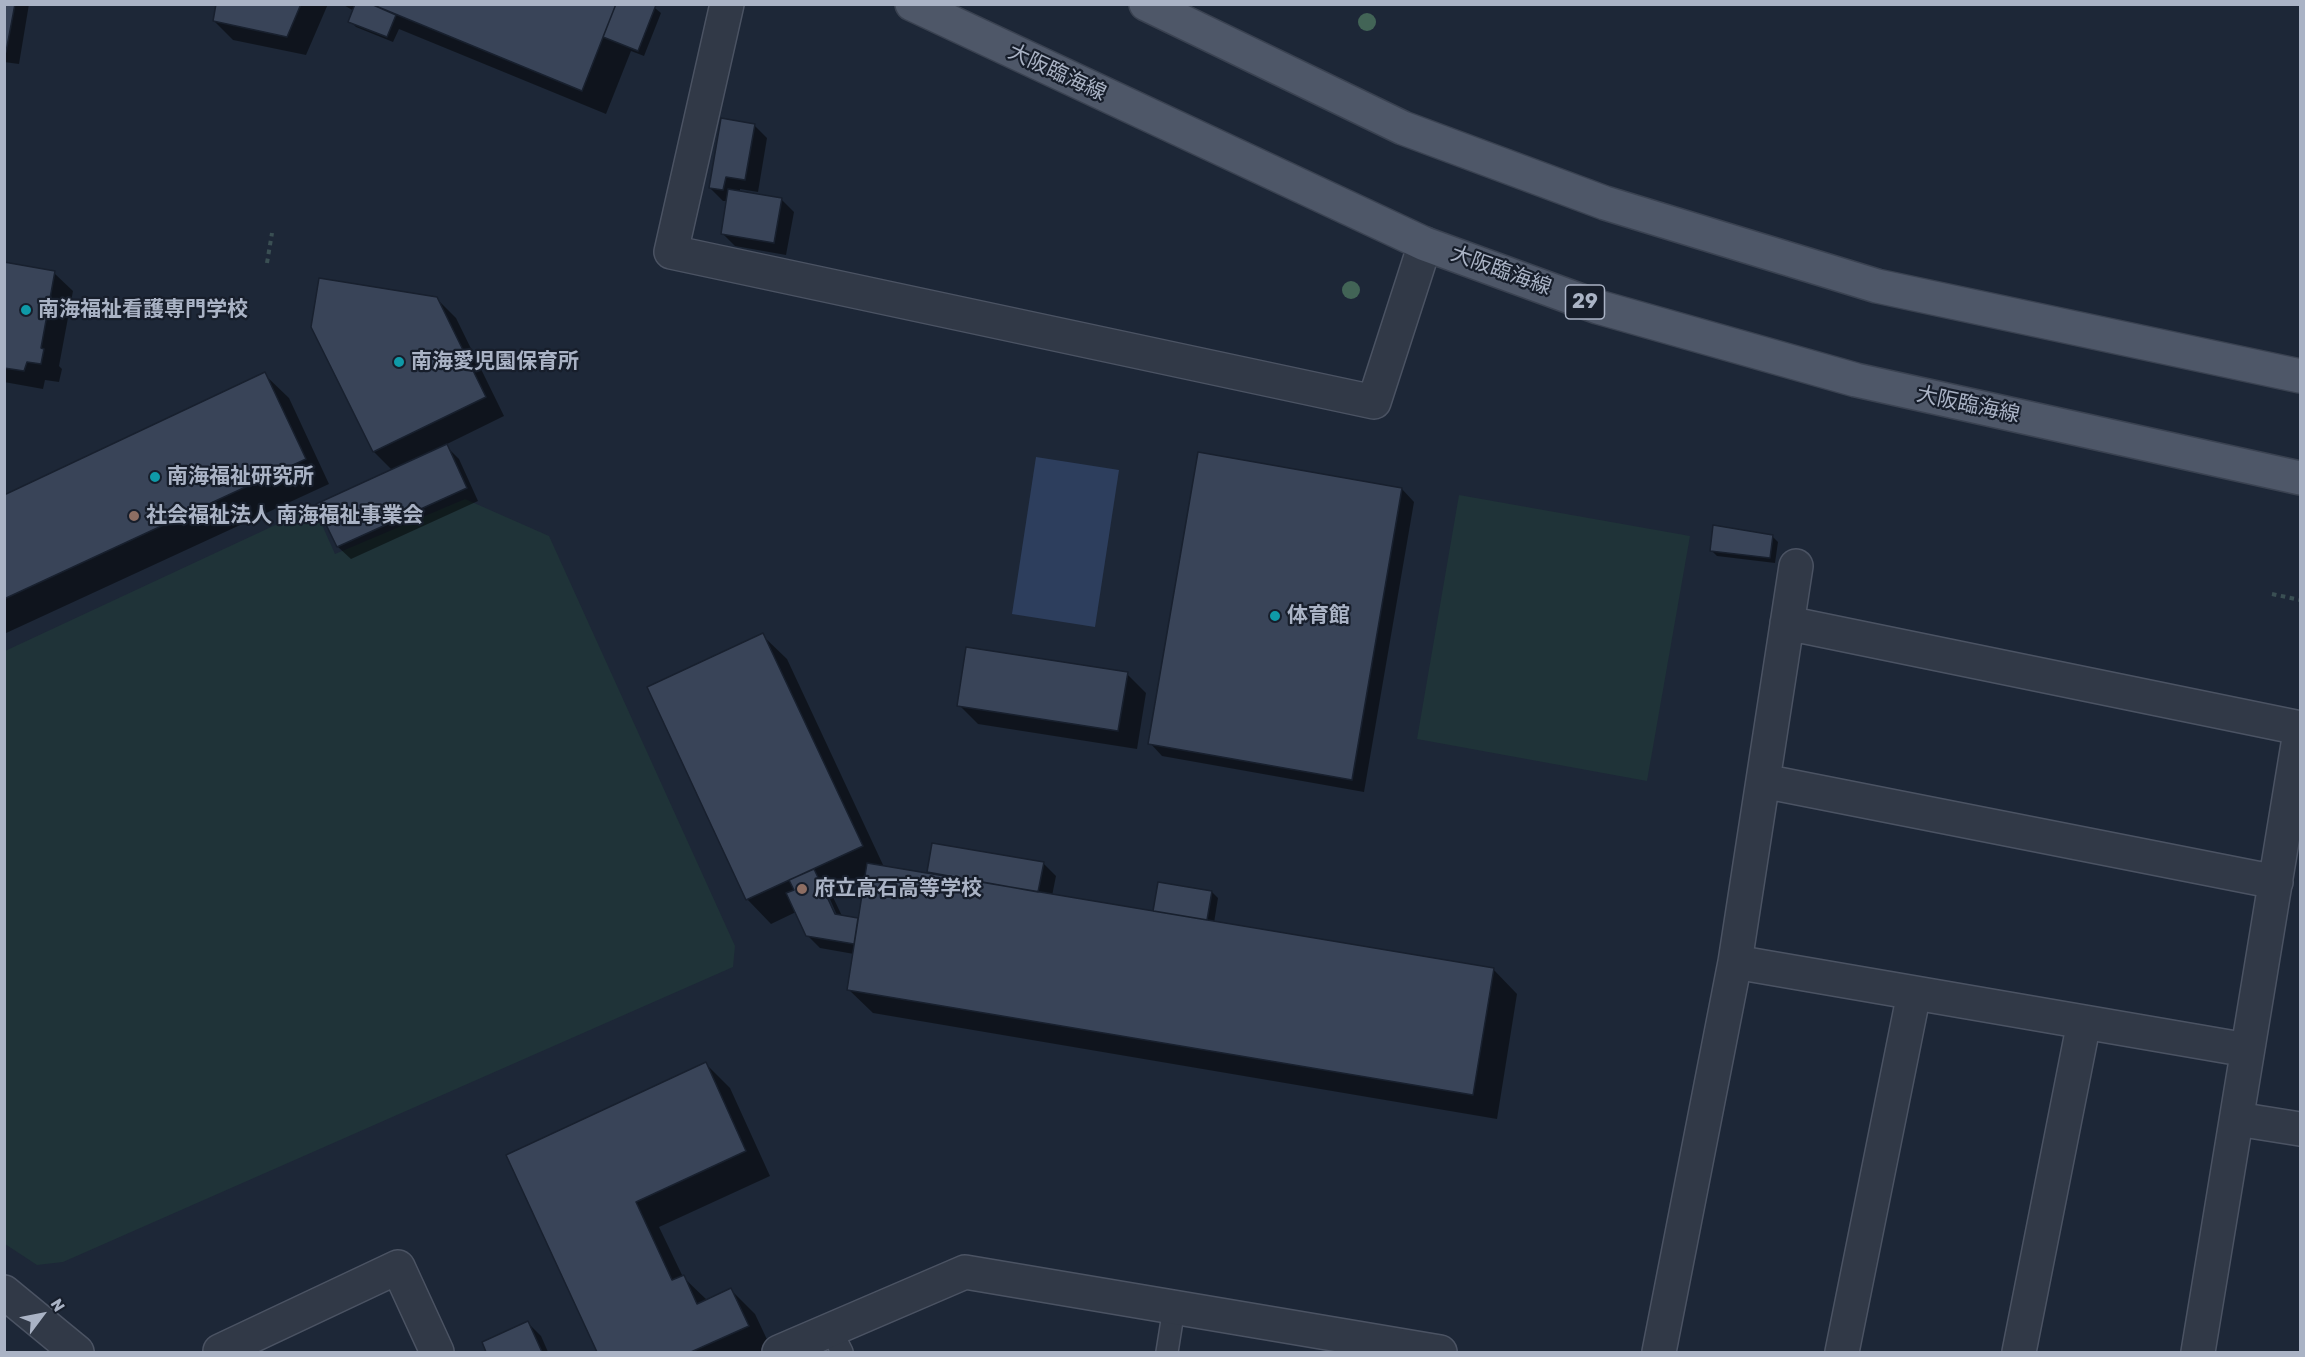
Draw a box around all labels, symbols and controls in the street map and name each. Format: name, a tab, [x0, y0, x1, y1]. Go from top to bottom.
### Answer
street label: 大阪臨海線	[1004, 39, 1110, 107]
street label: 大阪臨海線	[1447, 241, 1555, 301]
road number: 29	[1566, 285, 1604, 319]
place label: 南海福祉看護専門学校	[38, 297, 248, 323]
marker: 南海福祉看護専門学校	[19, 303, 33, 317]
place label: 南海愛児園保育所	[411, 349, 579, 375]
marker: 南海愛児園保育所	[392, 355, 406, 369]
street label: 大阪臨海線	[1914, 382, 2022, 428]
place label: 南海福祉研究所	[167, 464, 314, 490]
marker: 南海福祉研究所	[148, 470, 162, 484]
place label: 社会福祉法人 南海福祉事業会	[146, 503, 423, 529]
marker: 社会福祉法人 南海福祉事業会	[127, 509, 141, 523]
place label: 体育館	[1287, 603, 1350, 629]
marker: 体育館	[1268, 609, 1282, 623]
place label: 府立高石高等学校	[814, 876, 982, 902]
marker: 府立高石高等学校	[795, 882, 809, 896]
north arrow	[12, 1285, 72, 1345]
text: N	[47, 1295, 69, 1315]

